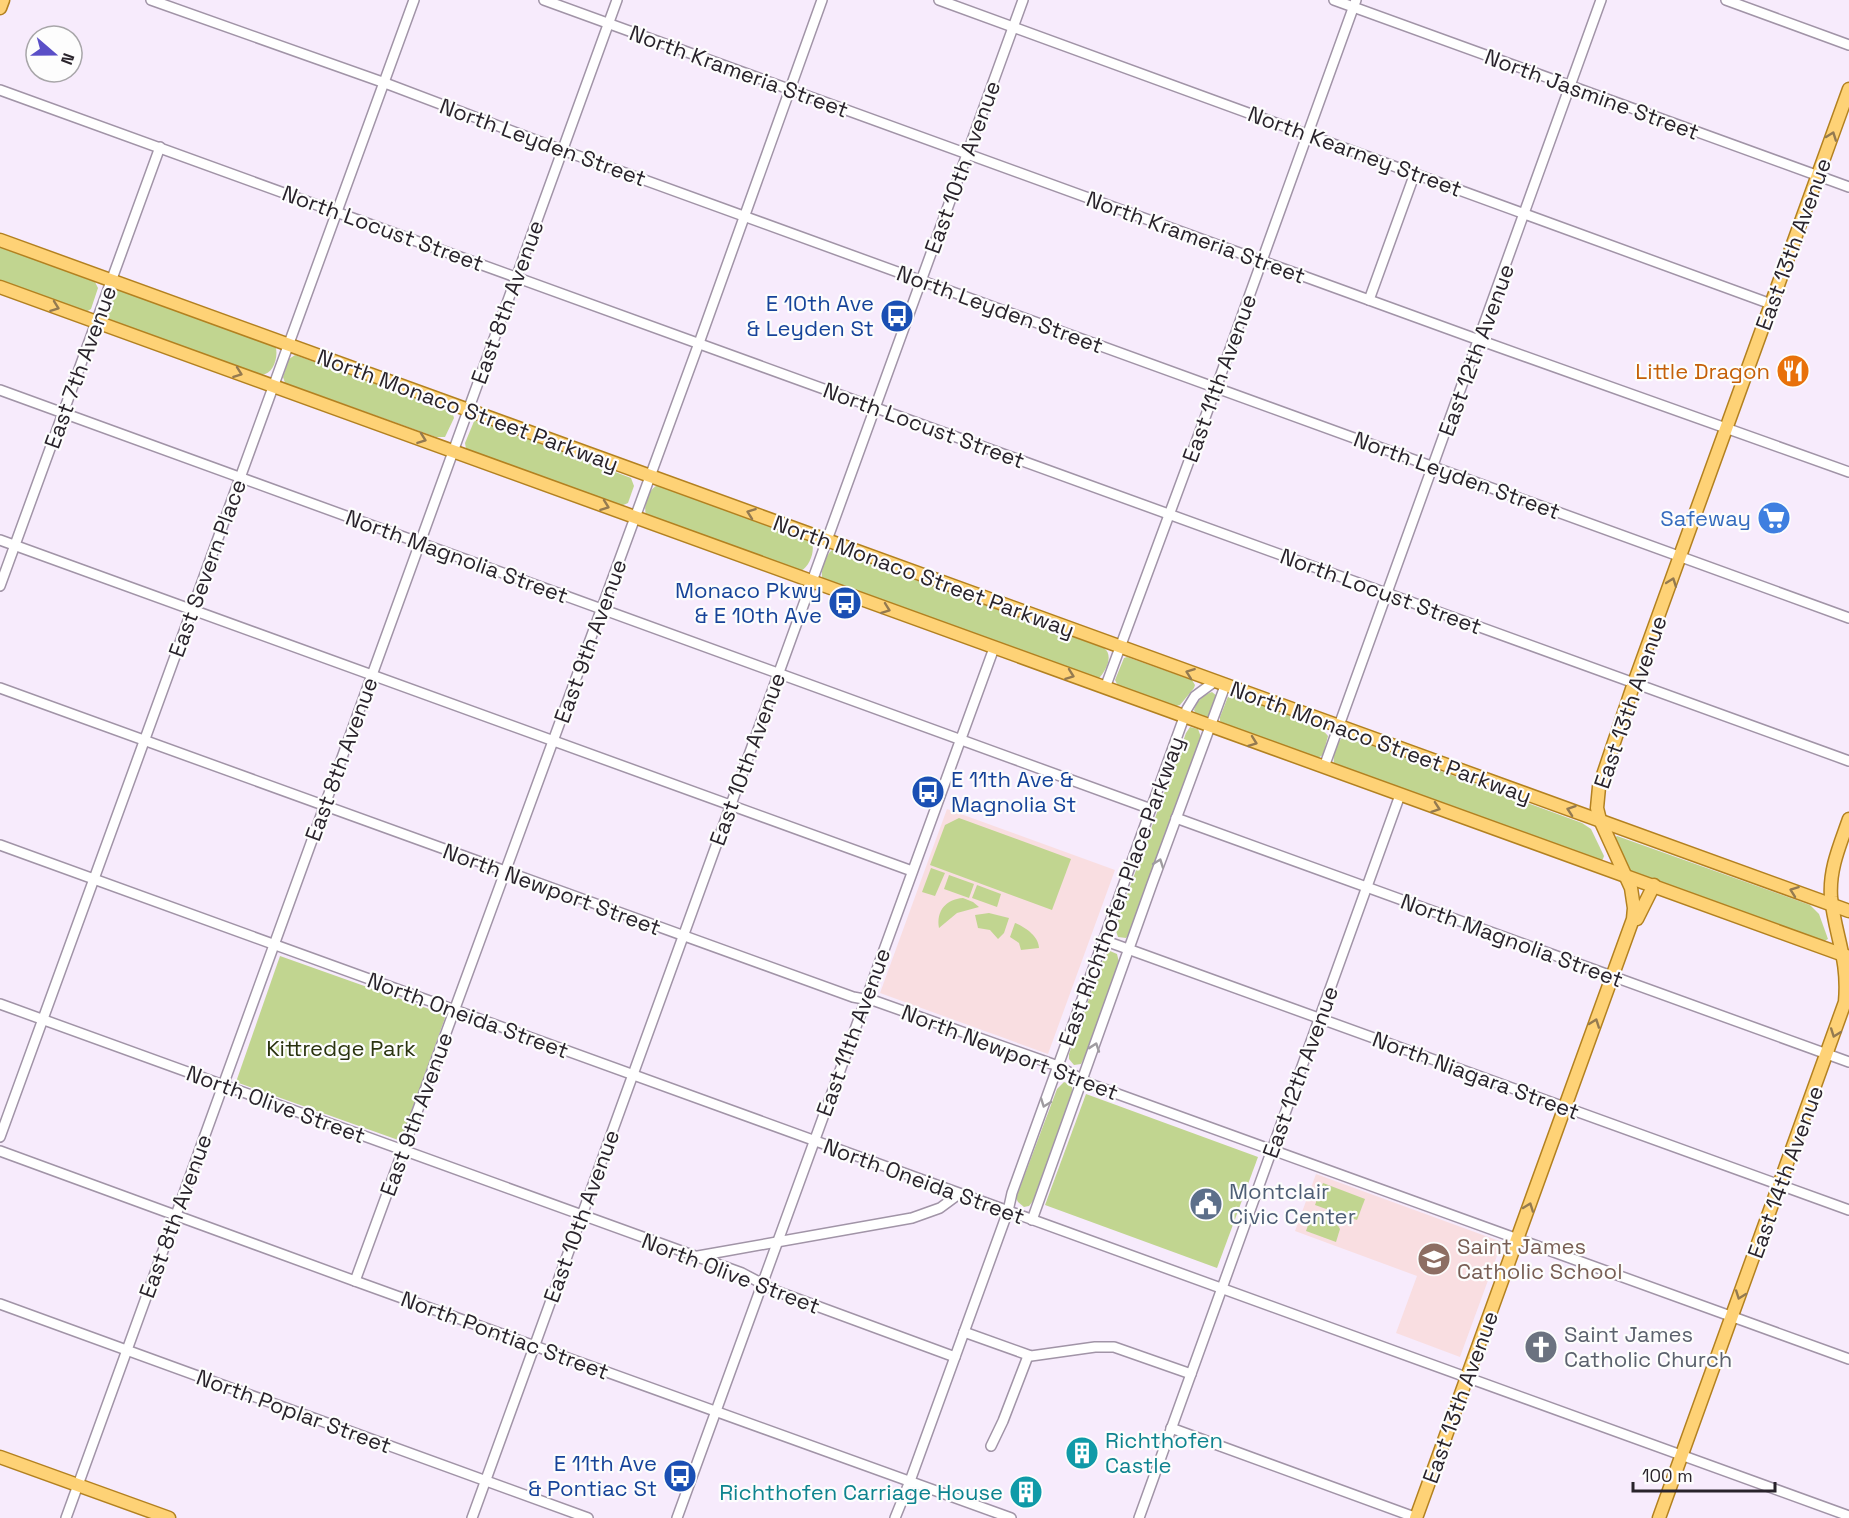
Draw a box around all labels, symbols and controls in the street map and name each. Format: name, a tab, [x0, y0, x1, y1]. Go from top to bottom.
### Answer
street label: North Krameria Street	[626, 18, 852, 124]
north arrow	[24, 24, 84, 84]
street label: North Jasmine Street	[1481, 42, 1703, 146]
text: N	[56, 50, 79, 68]
street label: East 10th Avenue	[918, 77, 1006, 257]
street label: North Leyden Street	[436, 92, 650, 192]
street label: North Kearney Street	[1244, 99, 1466, 203]
one-way arrow	[1824, 131, 1837, 142]
street label: East 13th Avenue	[1749, 154, 1837, 334]
street label: North Locust Street	[278, 179, 488, 277]
street label: North Krameria Street	[1083, 184, 1309, 290]
street label: East 8th Avenue	[464, 216, 550, 388]
street label: North Leyden Street	[893, 259, 1107, 359]
street label: East 12th Avenue	[1432, 260, 1520, 440]
street label: East 7th Avenue	[38, 282, 122, 452]
place label: E 10th Ave & Leyden St	[747, 289, 874, 342]
street label: East 11th Avenue	[1176, 290, 1262, 466]
bus stop icon: E 10th Ave & Leyden St	[879, 298, 915, 334]
one-way arrow	[49, 299, 60, 312]
street label: North Monaco Street Parkway	[314, 342, 622, 478]
restaurant icon: Little Dragon	[1775, 353, 1811, 389]
place label: Little Dragon	[1635, 357, 1770, 385]
one-way arrow	[233, 365, 243, 378]
street label: North Locust Street	[819, 376, 1029, 474]
street label: North Leyden Street	[1350, 425, 1564, 525]
one-way arrow	[416, 432, 427, 445]
street label: East Severn Place	[162, 475, 252, 661]
one-way arrow	[599, 499, 610, 512]
supermarket icon: Safeway	[1756, 500, 1792, 536]
street label: North Magnolia Street	[342, 503, 572, 609]
place label: Safeway	[1660, 504, 1751, 532]
one-way arrow	[746, 508, 757, 520]
street label: North Monaco Street Parkway	[770, 508, 1078, 644]
street label: North Locust Street	[1276, 542, 1486, 640]
street label: East 9th Avenue	[547, 555, 633, 727]
place label: Monaco Pkwy & E 10th Ave	[675, 576, 822, 629]
one-way arrow	[1664, 577, 1677, 588]
bus stop icon: Monaco Pkwy & E 10th Ave	[827, 585, 863, 621]
one-way arrow	[880, 601, 891, 614]
street label: East 13th Avenue	[1587, 612, 1673, 792]
one-way arrow	[1064, 668, 1074, 681]
one-way arrow	[1185, 668, 1196, 681]
street label: East 10th Avenue	[703, 669, 791, 849]
street label: East 8th Avenue	[298, 673, 384, 845]
street label: North Monaco Street Parkway	[1227, 674, 1535, 810]
street label: East Richthofen Place Parkway	[1052, 732, 1190, 1050]
one-way arrow	[1247, 734, 1258, 747]
place label: E 11th Ave & Magnolia St	[951, 765, 1076, 818]
bus stop icon: E 11th Ave & Magnolia St	[910, 774, 946, 810]
one-way arrow	[1430, 801, 1441, 814]
one-way arrow	[1567, 804, 1577, 817]
street label: North Newport Street	[439, 837, 665, 941]
one-way arrow	[1152, 858, 1165, 869]
one-way arrow	[1789, 885, 1800, 898]
street label: North Magnolia Street	[1397, 887, 1627, 993]
street label: East 11th Avenue	[810, 944, 896, 1120]
street label: North Oneida Street	[364, 966, 572, 1064]
street label: East 12th Avenue	[1256, 982, 1344, 1162]
street label: North Newport Street	[898, 998, 1122, 1106]
one-way arrow	[1588, 1018, 1601, 1029]
street label: North Niagara Street	[1369, 1025, 1583, 1125]
one-way arrow	[1829, 1027, 1842, 1038]
street label: East 9th Avenue	[373, 1028, 459, 1200]
park label: Kittredge Park	[266, 1034, 416, 1062]
one-way arrow	[1088, 1042, 1100, 1053]
street label: North Olive Street	[183, 1059, 369, 1149]
street label: East 14th Avenue	[1741, 1082, 1829, 1262]
one-way arrow	[1039, 1097, 1052, 1107]
street label: East 10th Avenue	[537, 1126, 625, 1306]
street label: East 8th Avenue	[132, 1130, 218, 1302]
street label: North Oneida Street	[820, 1132, 1028, 1230]
place label: Montclair Civic Center	[1229, 1177, 1356, 1230]
public building icon: Montclair Civic Center	[1188, 1186, 1224, 1222]
one-way arrow	[1522, 1202, 1535, 1212]
street label: North Olive Street	[638, 1226, 824, 1320]
place label: Saint James Catholic School	[1457, 1232, 1623, 1285]
school or university icon: Saint James Catholic School	[1416, 1241, 1452, 1277]
street label: North Pontiac Street	[397, 1284, 613, 1386]
one-way arrow	[1734, 1290, 1747, 1300]
street label: East 13th Avenue	[1416, 1307, 1504, 1487]
place label: Saint James Catholic Church	[1564, 1320, 1732, 1373]
church icon: Saint James Catholic Church	[1523, 1329, 1559, 1365]
street label: North Poplar Street	[193, 1363, 395, 1459]
place label: Richthofen Castle	[1105, 1426, 1223, 1479]
building icon: Richthofen Castle	[1064, 1435, 1100, 1471]
place label: E 11th Ave & Pontiac St	[528, 1449, 657, 1502]
scale bar	[1633, 1455, 1776, 1493]
bus stop icon: E 11th Ave & Pontiac St	[662, 1458, 698, 1494]
text: 100 m	[1642, 1464, 1693, 1487]
building icon: Richthofen Carriage House	[1008, 1474, 1044, 1510]
place label: Richthofen Carriage House	[719, 1478, 1003, 1506]

